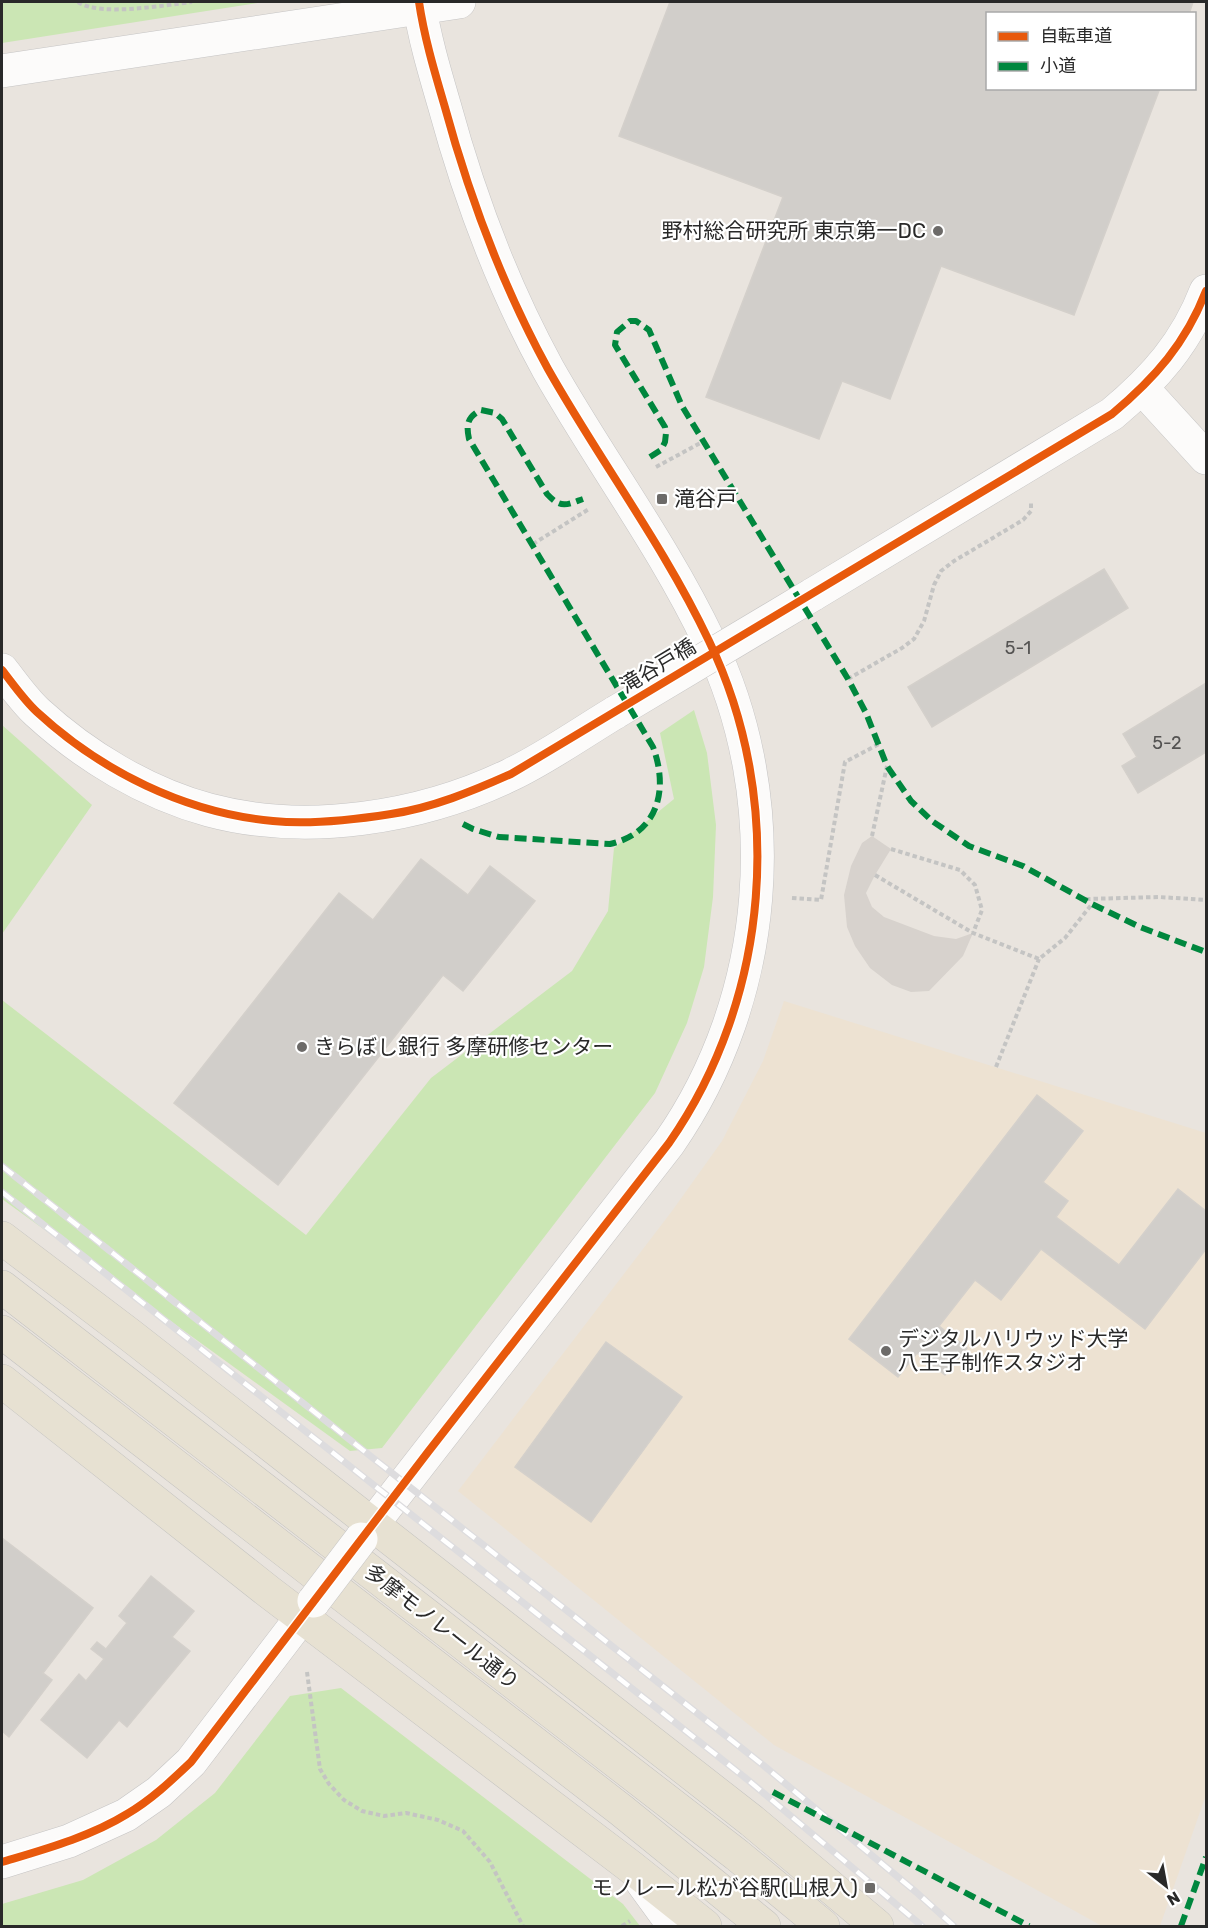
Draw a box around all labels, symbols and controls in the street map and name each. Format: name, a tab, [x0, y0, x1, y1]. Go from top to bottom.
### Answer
legend	[986, 12, 1196, 90]
text: 自転車道	[1040, 25, 1112, 47]
text: 小道	[1040, 55, 1076, 77]
place label: 野村総合研究所 東京第一DC	[661, 218, 926, 243]
marker: 野村総合研究所 東京第一DC	[931, 224, 945, 238]
place label: 滝谷戸	[674, 486, 737, 511]
marker: 滝谷戸	[655, 492, 669, 506]
street label: 滝谷戸橋	[615, 633, 700, 698]
house number: 5-1	[1005, 637, 1031, 659]
house number: 5-2	[1152, 732, 1182, 754]
place label: きらぼし銀行 多摩研修センター	[314, 1034, 613, 1059]
marker: きらぼし銀行 多摩研修センター	[295, 1040, 309, 1054]
place label: デジタルハリウッド大学 八王子制作スタジオ	[898, 1326, 1129, 1375]
marker: デジタルハリウッド大学 八王子制作スタジオ	[879, 1344, 893, 1358]
street label: 多摩モノレール通り	[360, 1559, 524, 1695]
north arrow	[1136, 1856, 1196, 1916]
place label: モノレール松が谷駅(山根入)	[592, 1875, 858, 1900]
marker: モノレール松が谷駅(山根入)	[863, 1881, 877, 1895]
text: N	[1164, 1887, 1183, 1910]

